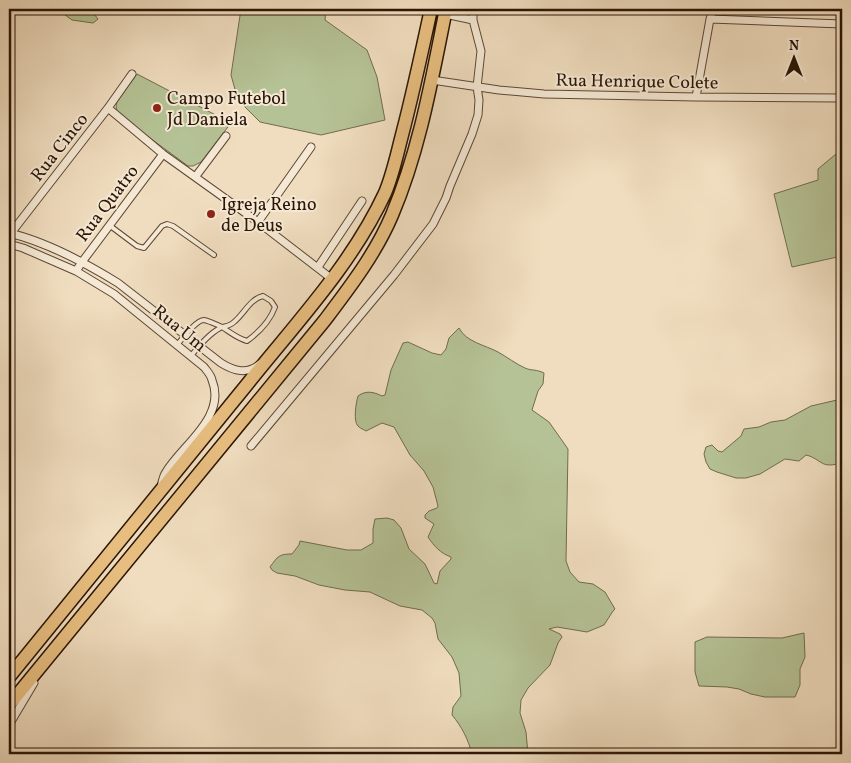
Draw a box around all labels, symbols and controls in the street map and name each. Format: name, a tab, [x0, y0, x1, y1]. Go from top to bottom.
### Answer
north arrow	[768, 32, 818, 82]
text: N	[789, 37, 799, 56]
street label: Rua Henrique Colete	[555, 69, 719, 96]
place label: Campo Futebol Jd Daniela	[167, 87, 286, 133]
marker: Campo Futebol Jd Daniela	[151, 102, 163, 114]
street label: Rua Cinco	[26, 108, 95, 187]
street label: Rua Quatro	[71, 160, 145, 248]
place label: Igreja Reino de Deus	[221, 193, 317, 239]
marker: Igreja Reino de Deus	[205, 208, 217, 220]
street label: Rua Um	[147, 300, 211, 359]

